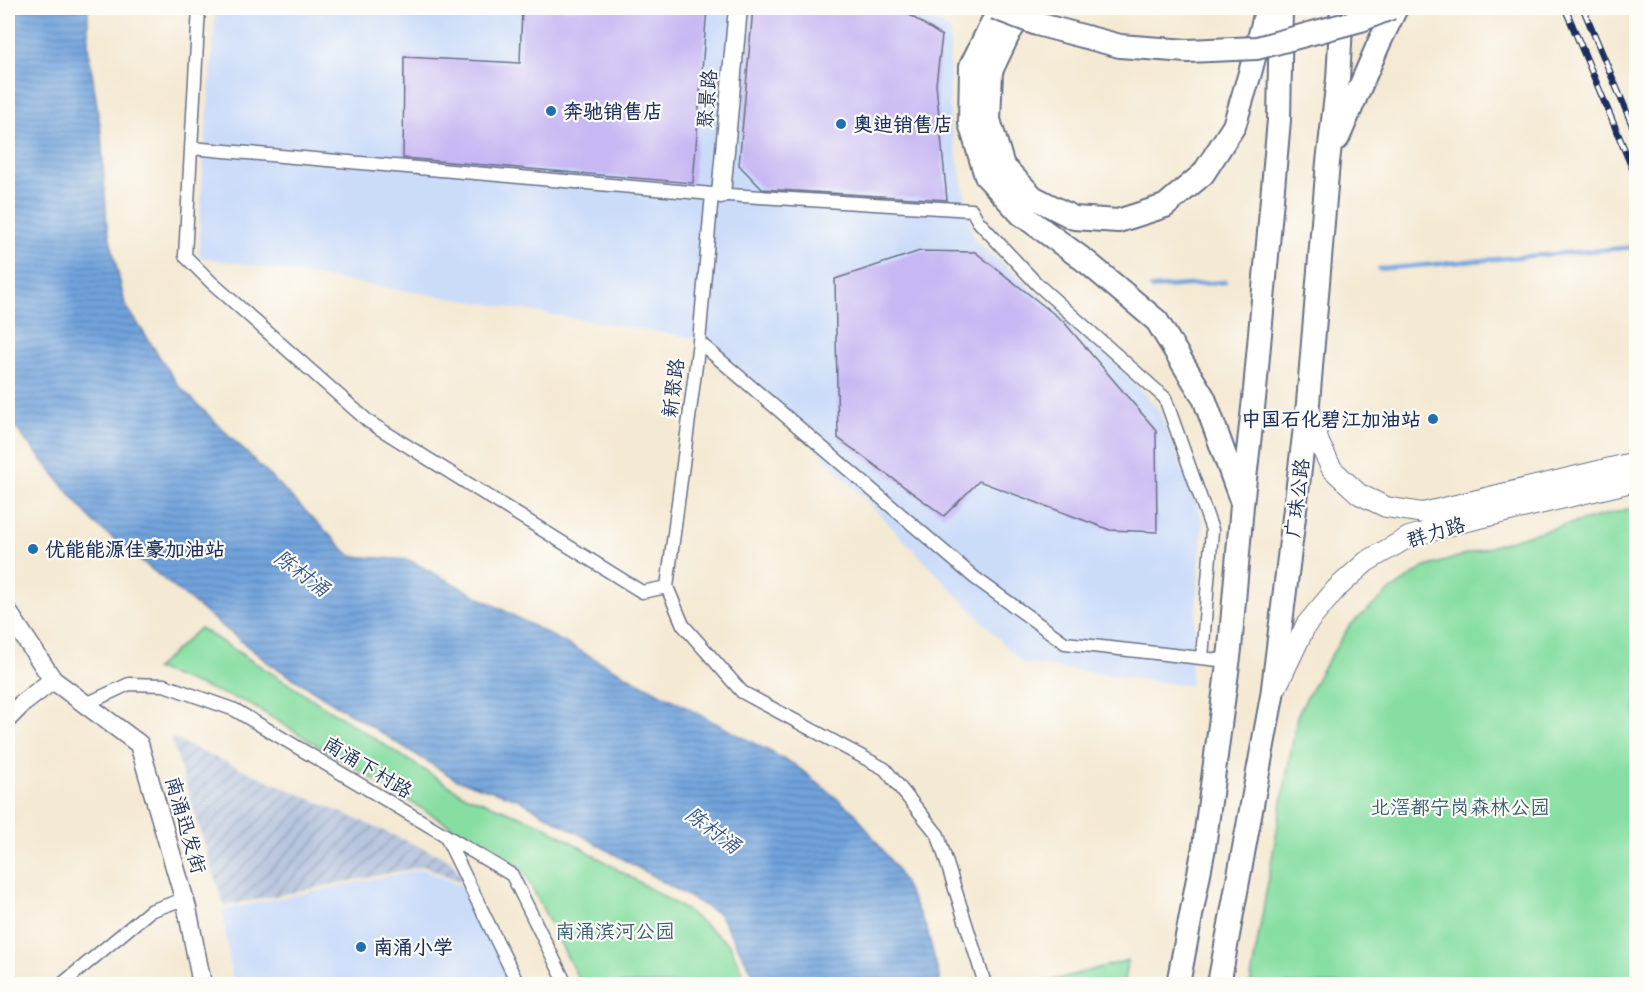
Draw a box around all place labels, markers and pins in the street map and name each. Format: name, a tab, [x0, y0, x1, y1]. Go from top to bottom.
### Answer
place label: 奔驰销售店	[563, 101, 663, 126]
marker: 奔驰销售店	[544, 104, 558, 118]
place label: 奥迪销售店	[853, 114, 953, 139]
marker: 奥迪销售店	[834, 117, 848, 131]
place label: 中国石化碧江加油站	[1241, 409, 1421, 434]
marker: 中国石化碧江加油站	[1426, 412, 1440, 426]
place label: 优能能源佳豪加油站	[45, 539, 225, 564]
marker: 优能能源佳豪加油站	[26, 542, 40, 556]
place label: 南涌小学	[373, 937, 453, 962]
marker: 南涌小学	[354, 940, 368, 954]

